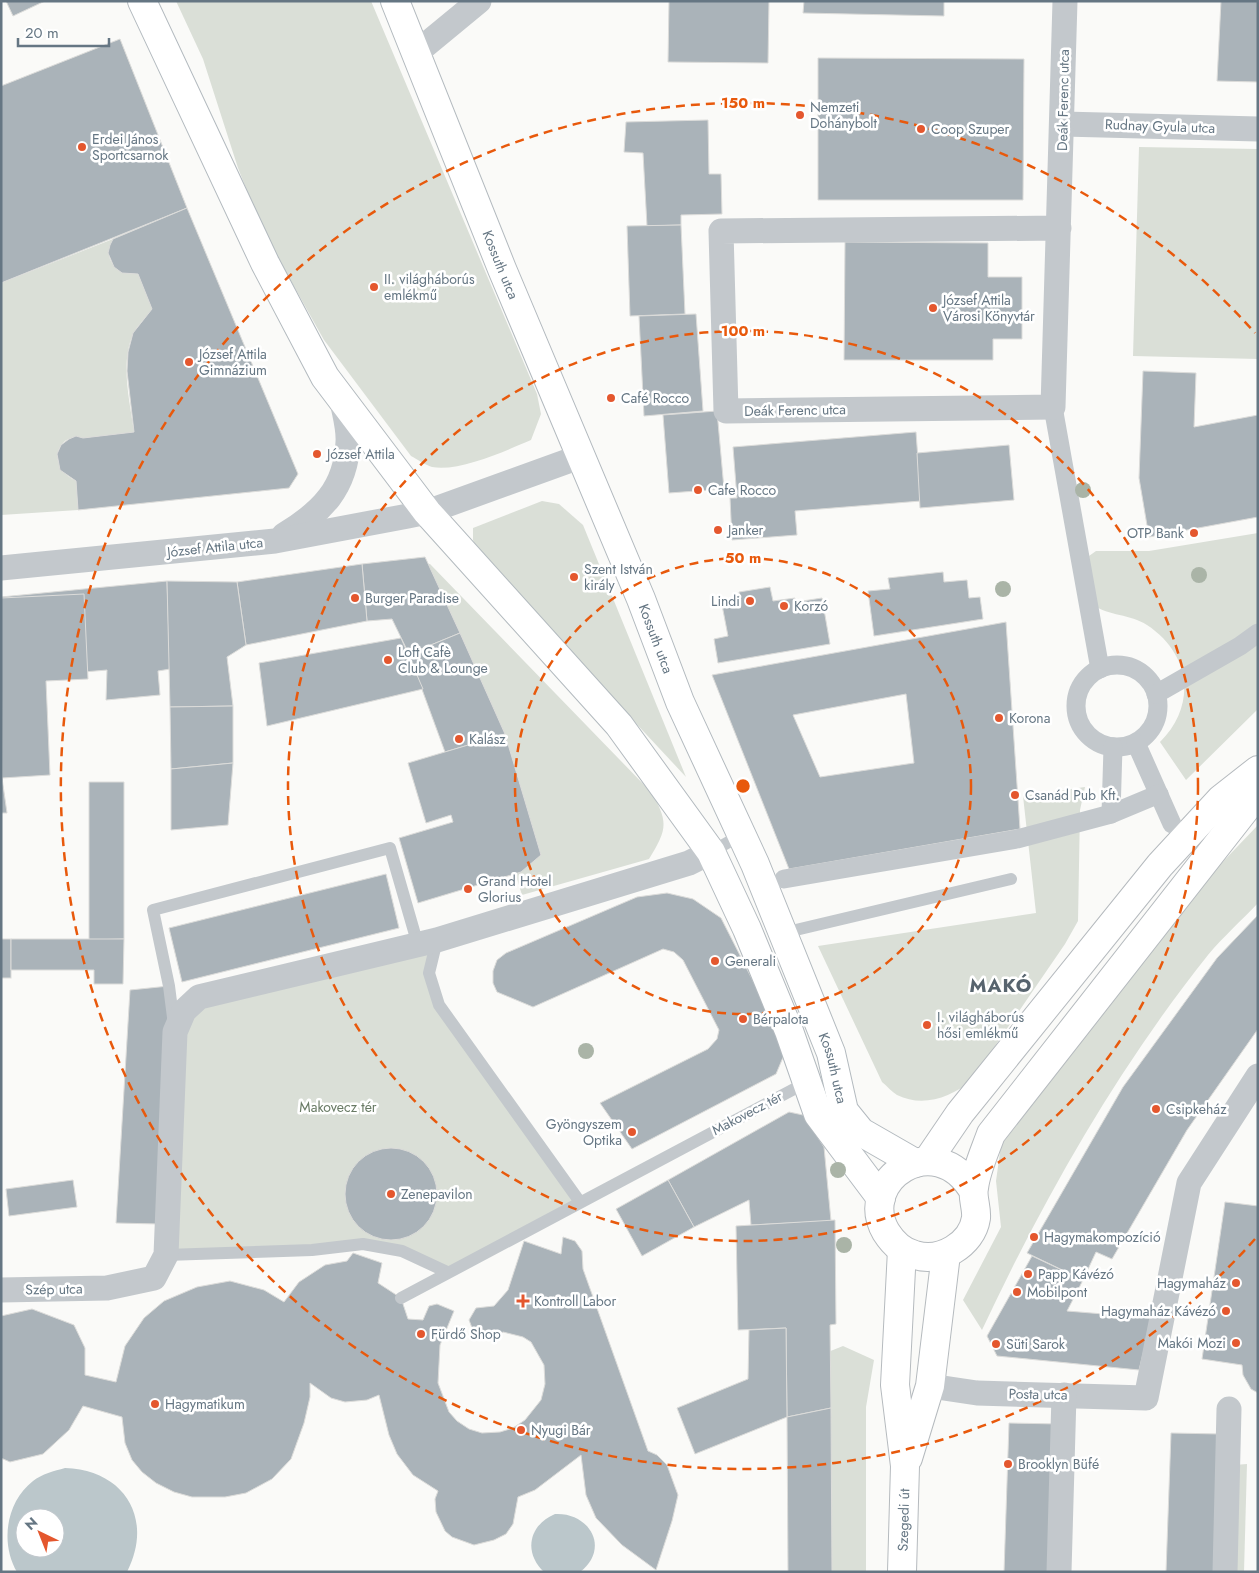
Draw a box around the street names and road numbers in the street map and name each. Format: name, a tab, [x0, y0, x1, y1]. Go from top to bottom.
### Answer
street label: Deák Ferenc utca	[1052, 49, 1074, 151]
street label: Rudnay Gyula utca	[1104, 114, 1216, 138]
street label: Kossuth utca	[477, 227, 524, 302]
street label: Deák Ferenc utca	[744, 399, 846, 421]
street label: József Attila utca	[164, 532, 264, 562]
street label: Kossuth utca	[634, 601, 678, 676]
street label: Kossuth utca	[814, 1029, 852, 1105]
street label: Makovecz tér	[708, 1086, 786, 1140]
street label: Szép utca	[25, 1279, 83, 1299]
street label: Posta utca	[1008, 1383, 1068, 1405]
street label: Szegedi út	[893, 1488, 914, 1552]

